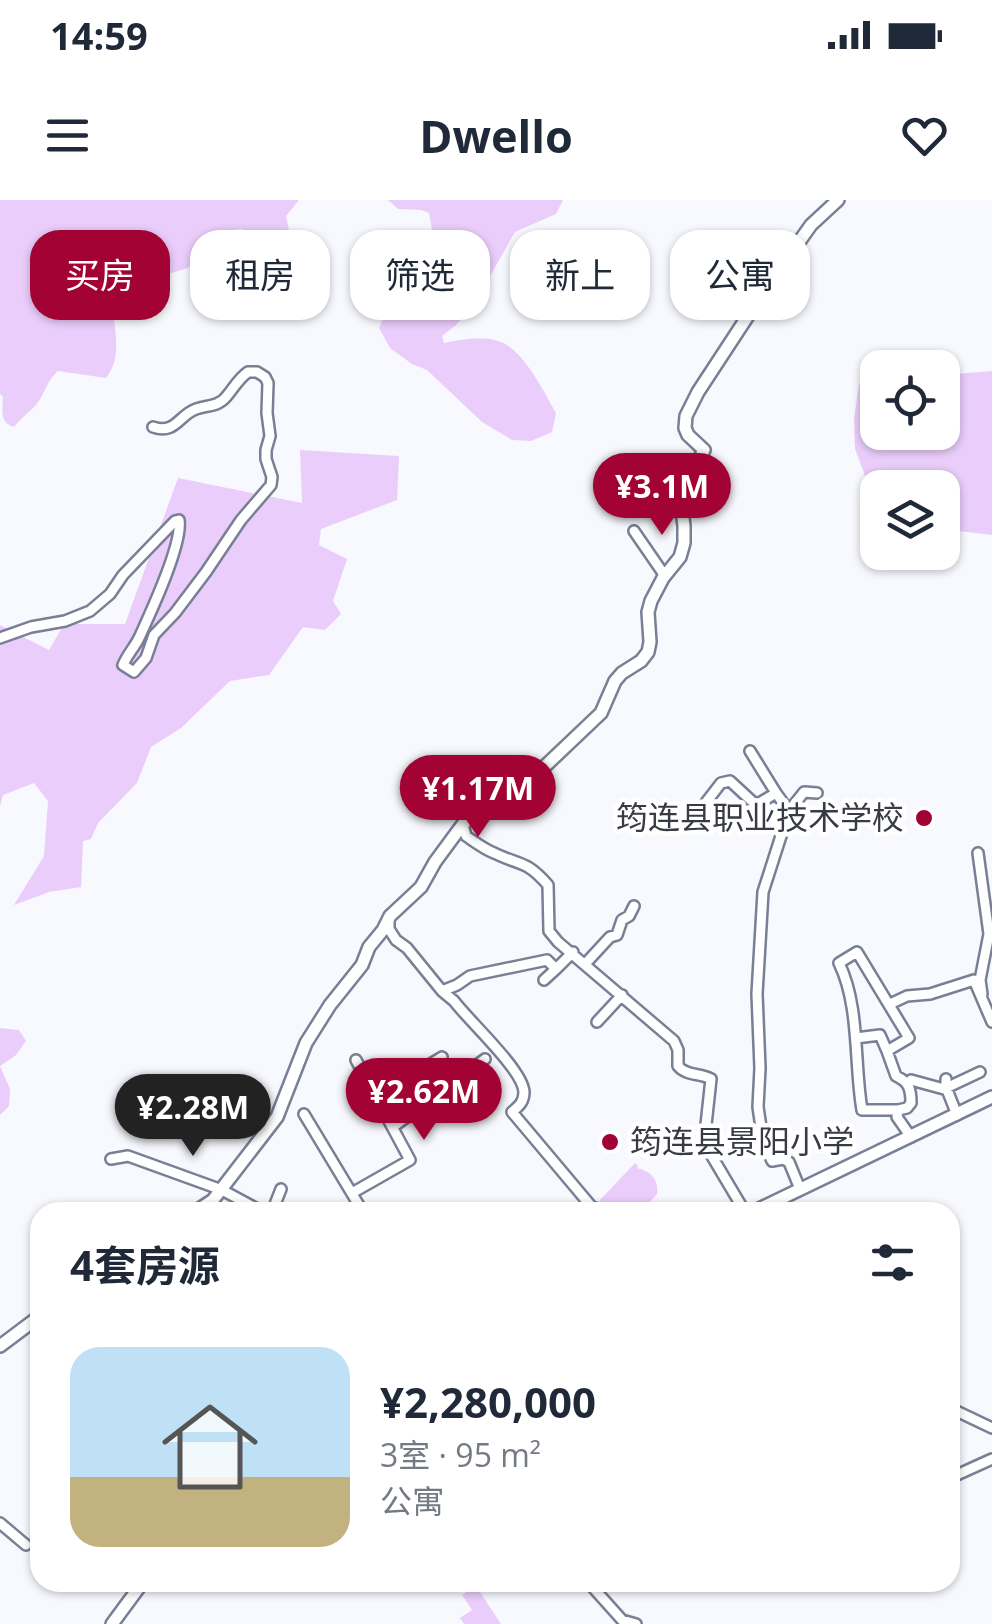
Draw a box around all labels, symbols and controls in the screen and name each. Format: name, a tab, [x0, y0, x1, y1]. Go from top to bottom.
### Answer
text: 14:59	[50, 9, 148, 61]
text: Dwello	[419, 105, 573, 166]
icon: menu	[40, 108, 95, 163]
icon: heart	[897, 108, 952, 163]
chip: 买房	[30, 230, 170, 320]
chip: 租房	[190, 230, 330, 320]
chip: 筛选	[350, 230, 490, 320]
chip: 新上	[510, 230, 650, 320]
chip: 公寓	[670, 230, 810, 320]
map controls	[860, 350, 960, 570]
button: locate	[860, 350, 960, 450]
pin: ¥3.1M	[592, 453, 732, 538]
text: ¥3.1M	[615, 464, 709, 507]
button: layers	[860, 470, 960, 570]
pin: ¥1.17M	[397, 755, 559, 840]
text: ¥1.17M	[422, 766, 534, 809]
place label: 筠连县职业技术学校	[616, 795, 904, 838]
marker: 筠连县职业技术学校	[913, 807, 935, 829]
pin: ¥2.62M	[343, 1058, 505, 1143]
text: ¥2.62M	[368, 1069, 480, 1112]
pin: ¥2.28M	[112, 1074, 274, 1159]
text: ¥2.28M	[137, 1085, 249, 1128]
place label: 筠连县景阳小学	[630, 1119, 854, 1162]
marker: 筠连县景阳小学	[599, 1131, 621, 1153]
icon: filters	[865, 1235, 920, 1290]
text: 4套房源	[70, 1236, 220, 1293]
text: ¥2,280,000	[380, 1373, 596, 1430]
icon: home	[150, 1387, 270, 1507]
text: 3室 · 95 m²	[380, 1433, 541, 1476]
text: 公寓	[380, 1479, 444, 1522]

